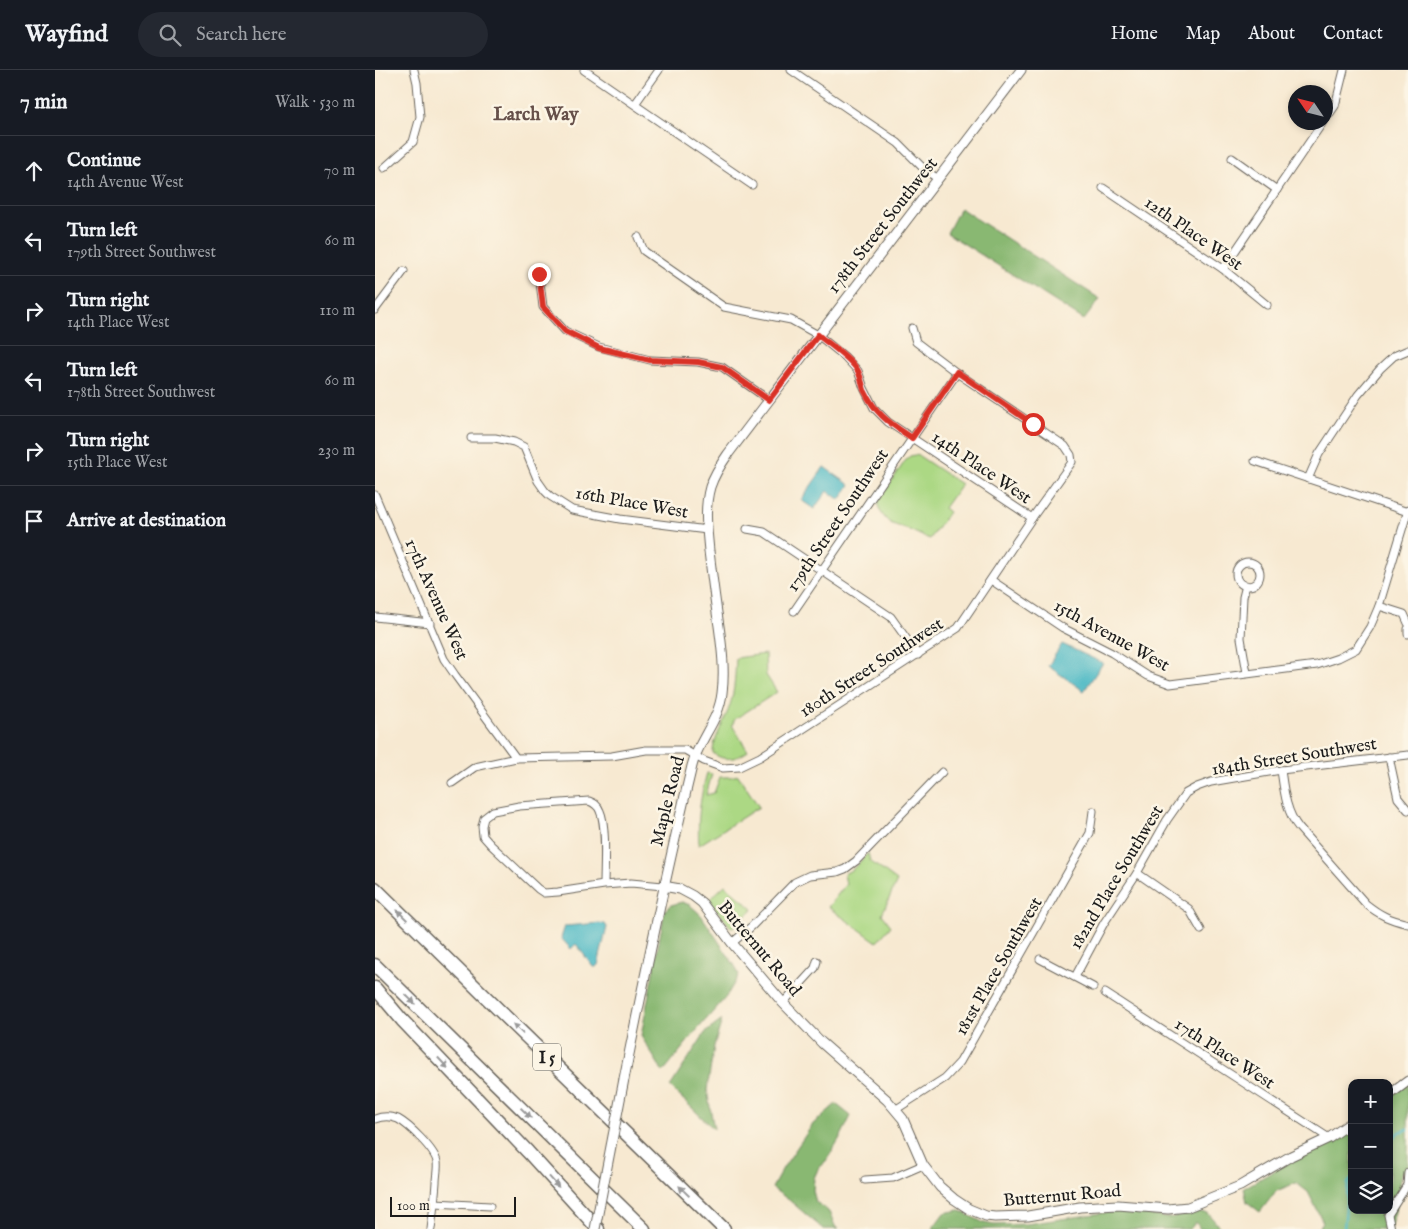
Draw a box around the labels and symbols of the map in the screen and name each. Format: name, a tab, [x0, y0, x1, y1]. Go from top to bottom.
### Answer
north arrow	[1288, 85, 1333, 130]
district label: Larch Way	[493, 103, 579, 127]
street label: 178th Street Southwest	[823, 153, 944, 299]
street label: 12th Place West	[1139, 192, 1247, 277]
route end	[528, 263, 551, 286]
route start	[1022, 413, 1045, 436]
street label: 14th Place West	[927, 426, 1035, 510]
street label: 179th Street Southwest	[782, 445, 895, 597]
street label: 16th Place West	[574, 482, 690, 525]
street label: 17th Avenue West	[399, 535, 473, 664]
street label: 15th Avenue West	[1049, 595, 1173, 678]
street label: 180th Street Southwest	[795, 613, 948, 723]
street label: 184th Street Southwest	[1210, 733, 1379, 782]
street label: Maple Road	[646, 754, 691, 849]
street label: 182nd Place Southwest	[1065, 801, 1170, 954]
street label: 181st Place Southwest	[950, 893, 1048, 1040]
street label: Butternut Road	[712, 896, 806, 1002]
one-way arrow	[396, 909, 408, 921]
one-way arrow	[404, 993, 416, 1005]
street label: 17th Place West	[1170, 1013, 1279, 1095]
one-way arrow	[512, 1023, 524, 1035]
road number: I 5	[533, 1044, 561, 1070]
one-way arrow	[437, 1057, 449, 1069]
one-way arrow	[520, 1107, 532, 1119]
one-way arrow	[549, 1175, 560, 1188]
street label: Butternut Road	[1002, 1180, 1122, 1213]
one-way arrow	[679, 1185, 691, 1197]
scale bar	[390, 1194, 516, 1217]

